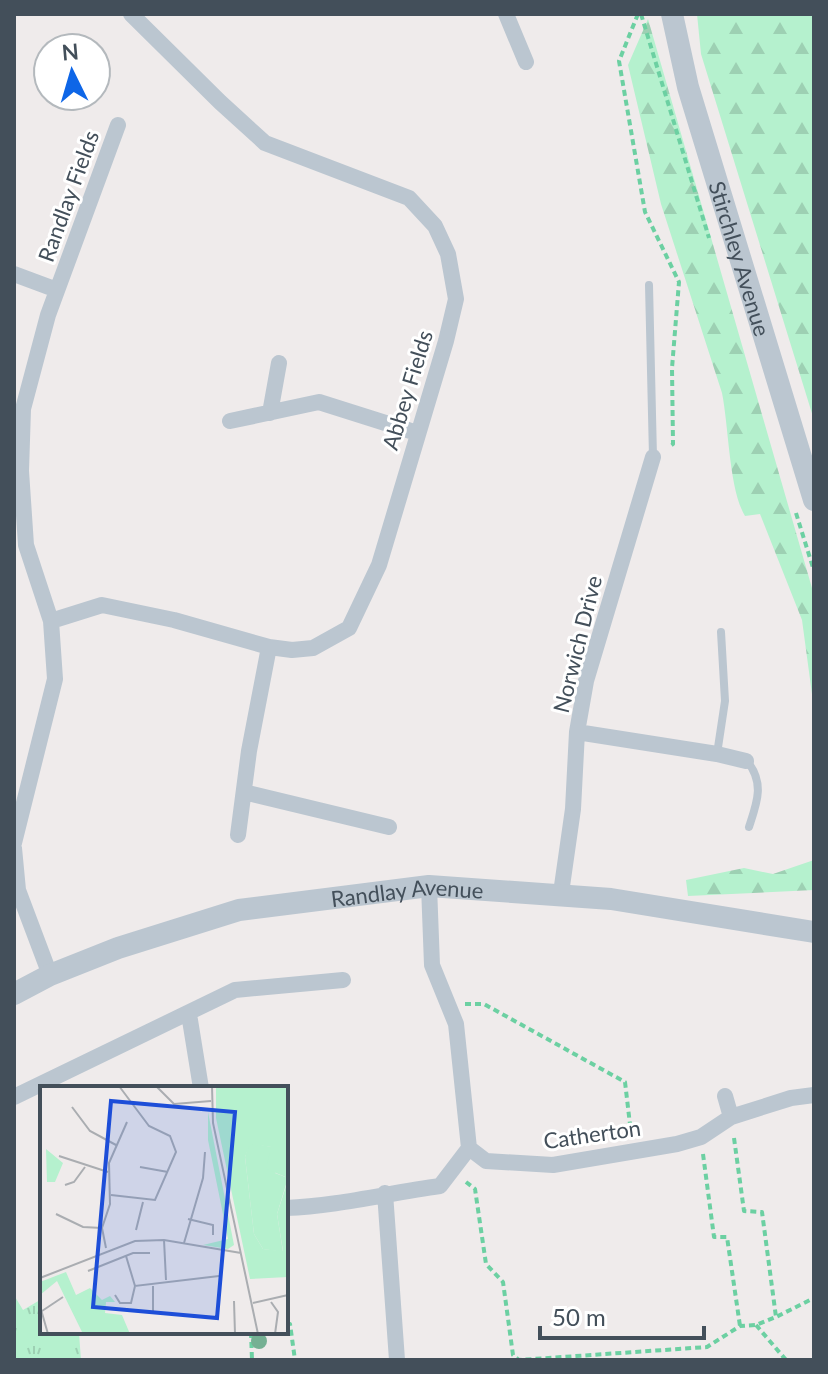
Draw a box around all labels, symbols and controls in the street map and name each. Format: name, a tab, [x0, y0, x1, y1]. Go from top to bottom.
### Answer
north arrow	[32, 32, 112, 112]
text: N	[61, 37, 80, 66]
street label: Randlay Fields	[32, 127, 104, 265]
street label: Stirchley Avenue	[704, 178, 777, 339]
street label: Abbey Fields	[376, 327, 438, 453]
street label: Norwich Drive	[547, 573, 607, 715]
street label: Randlay Avenue	[329, 872, 484, 912]
inset map	[40, 1086, 288, 1334]
street label: Catherton	[542, 1114, 642, 1154]
scale bar	[540, 1290, 704, 1340]
text: 50 m	[552, 1302, 606, 1331]

